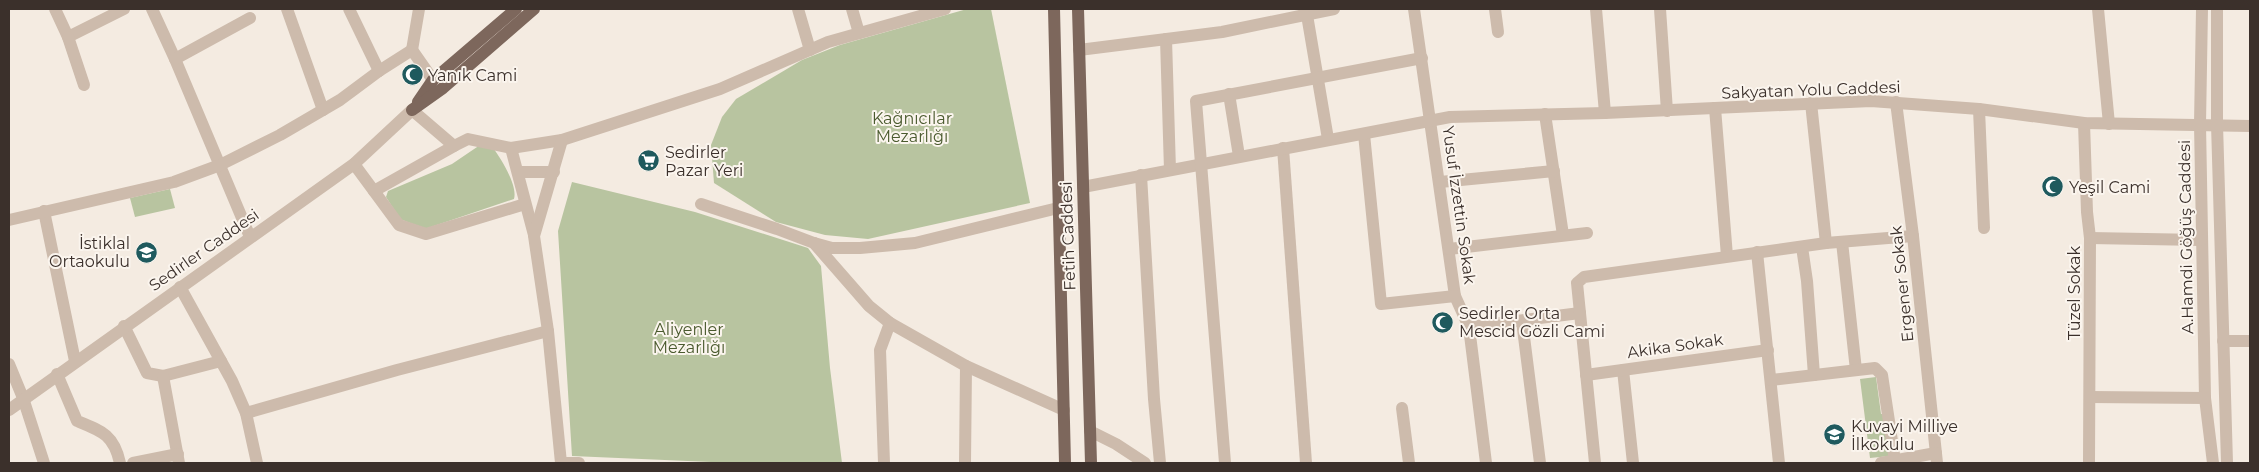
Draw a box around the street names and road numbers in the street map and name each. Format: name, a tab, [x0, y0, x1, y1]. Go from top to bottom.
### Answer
street label: Sakyatan Yolu Caddesi	[1721, 77, 1901, 103]
street label: Yusuf İzzettin Sokak	[1438, 125, 1480, 286]
street label: A.Hamdi Göğüş Caddesi	[2175, 140, 2197, 334]
street label: Fetih Caddesi	[1057, 181, 1079, 291]
street label: Sedirler Caddesi	[145, 205, 263, 295]
street label: Ergener Sokak	[1886, 224, 1918, 343]
street label: Tüzel Sokak	[2065, 245, 2084, 340]
street label: Akika Sokak	[1626, 330, 1725, 362]

